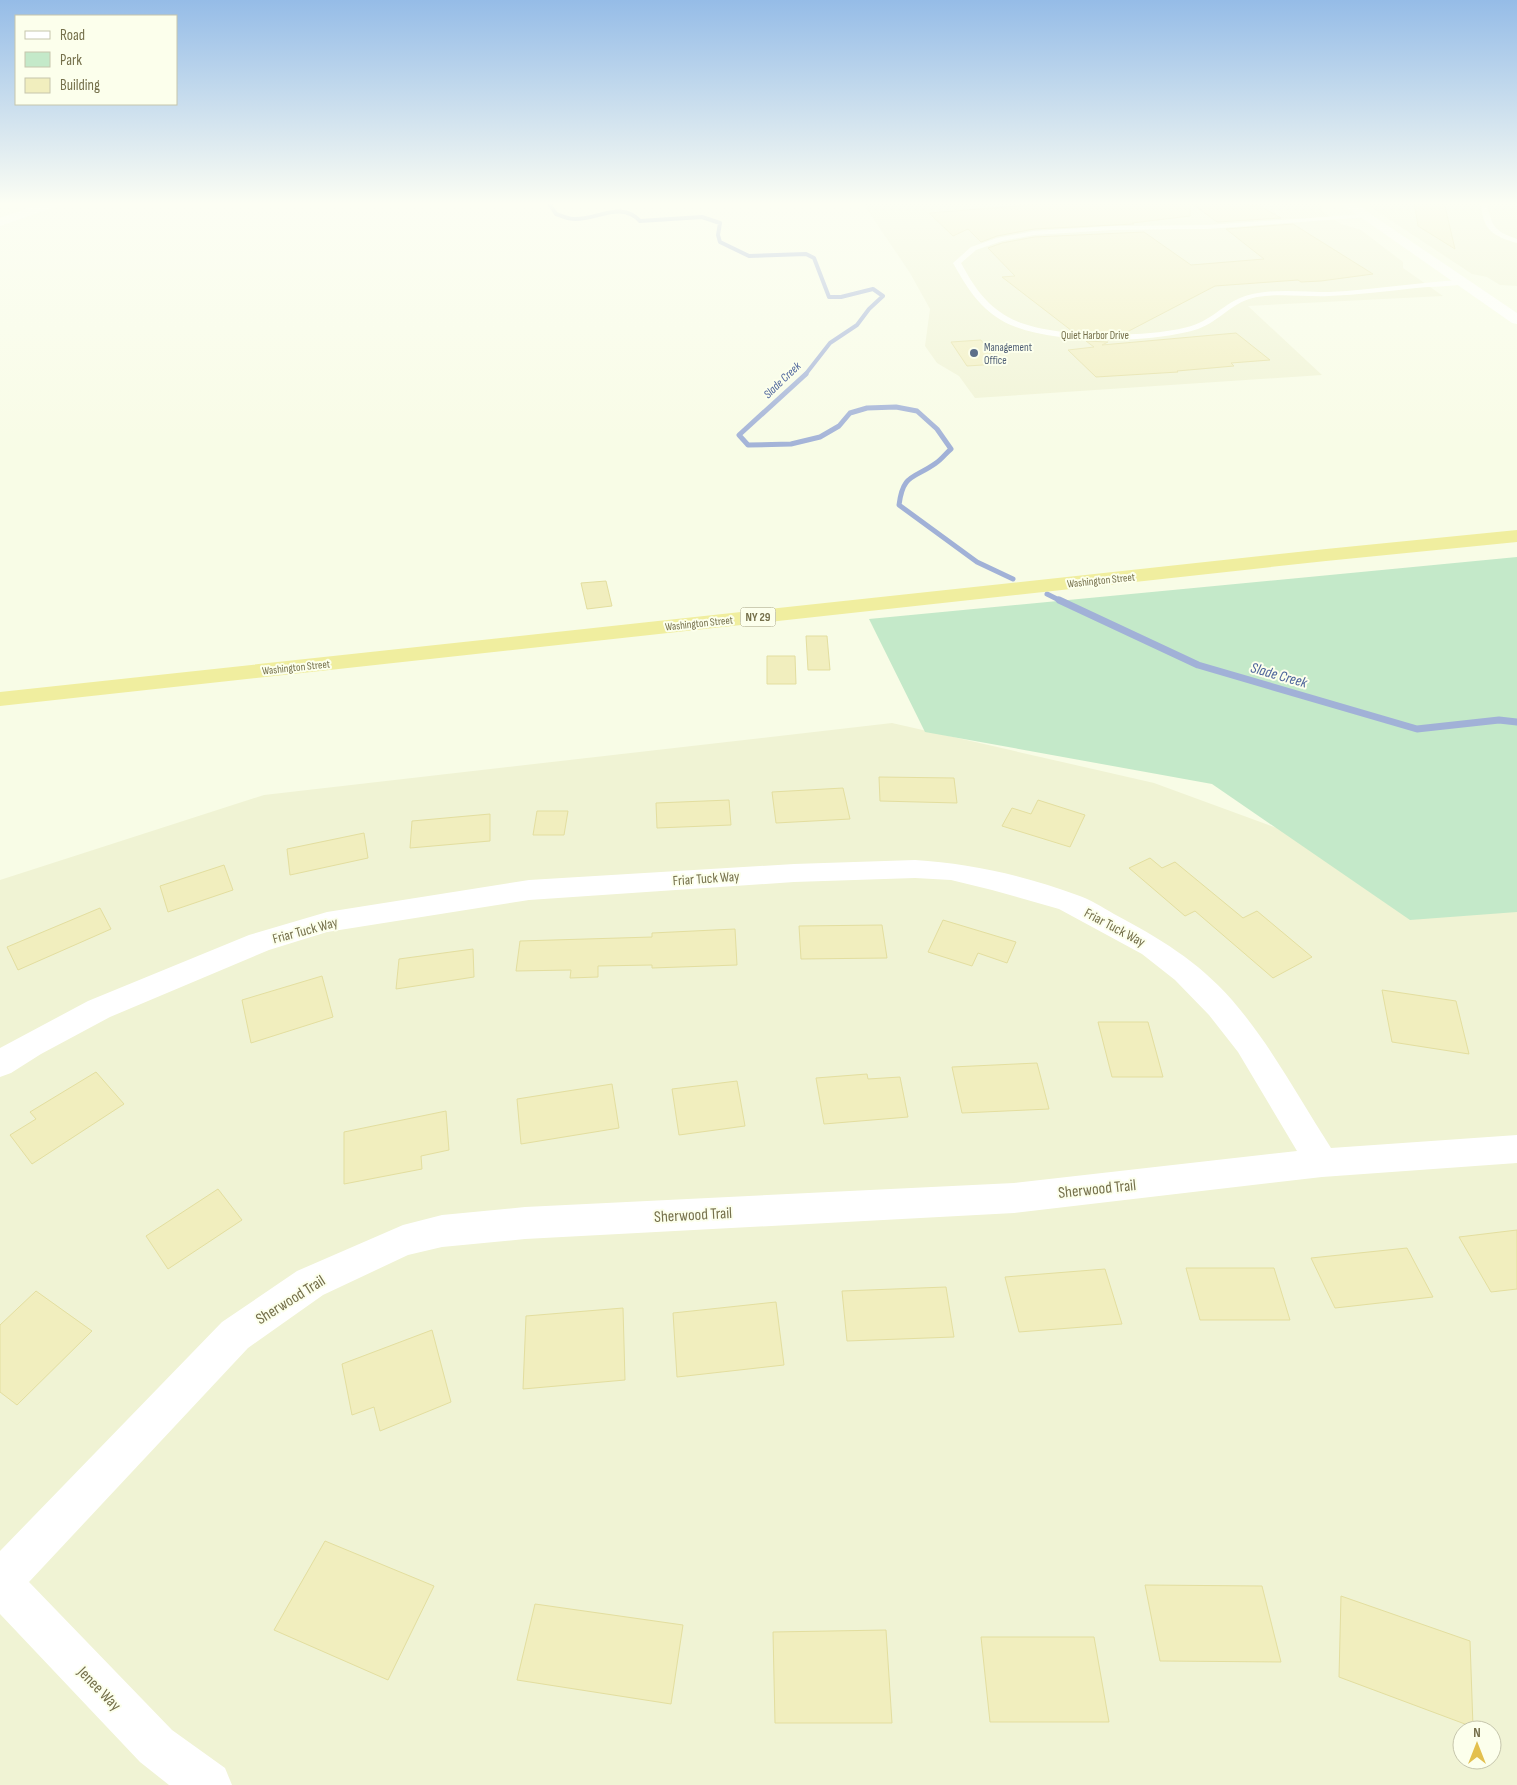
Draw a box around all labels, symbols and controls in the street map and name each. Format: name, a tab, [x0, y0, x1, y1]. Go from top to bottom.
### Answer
legend	[15, 15, 178, 105]
text: Road	[60, 26, 85, 45]
text: Park	[60, 51, 82, 70]
text: Building	[60, 76, 100, 95]
street label: Quiet Harbor Drive	[1061, 329, 1129, 342]
place label: Management Office	[984, 341, 1033, 367]
marker: Management Office	[968, 347, 980, 359]
water label: Slade Creek	[761, 359, 805, 402]
street label: Washington Street	[1066, 570, 1136, 591]
road number: NY 29	[740, 608, 776, 626]
street label: Washington Street	[664, 613, 734, 634]
street label: Washington Street	[261, 657, 331, 678]
water label: Slade Creek	[1248, 658, 1310, 693]
street label: Friar Tuck Way	[672, 868, 740, 889]
street label: Friar Tuck Way	[1081, 904, 1149, 951]
street label: Friar Tuck Way	[271, 913, 340, 947]
street label: Sherwood Trail	[1057, 1176, 1137, 1203]
street label: Sherwood Trail	[654, 1204, 733, 1227]
street label: Sherwood Trail	[253, 1272, 329, 1329]
street label: Jenee Way	[73, 1662, 125, 1715]
north arrow	[1452, 1720, 1502, 1770]
text: N	[1473, 1724, 1481, 1741]

